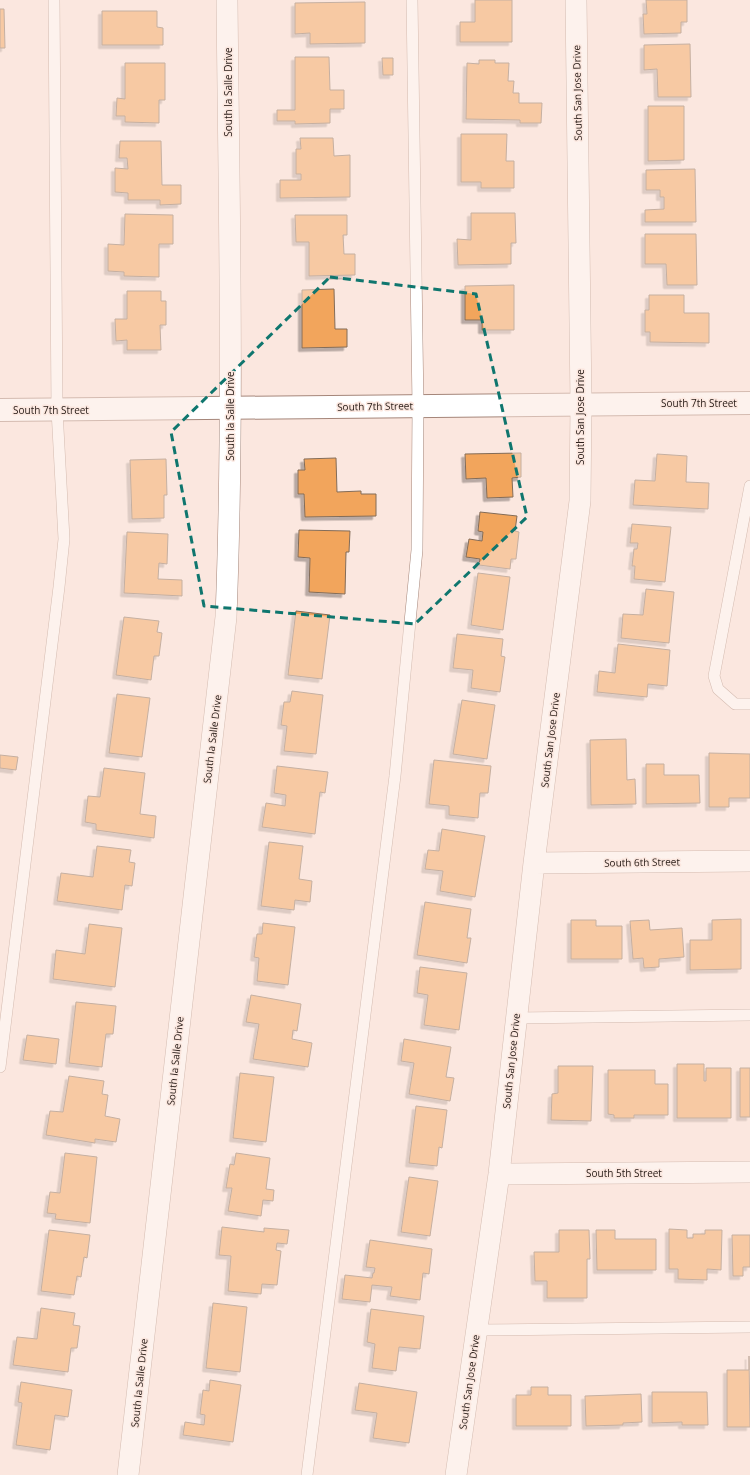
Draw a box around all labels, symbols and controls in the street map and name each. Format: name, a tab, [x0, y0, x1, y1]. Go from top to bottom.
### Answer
street label: South San Jose Drive	[569, 45, 585, 141]
street label: South la Salle Drive	[221, 47, 235, 137]
street label: South San Jose Drive	[573, 369, 587, 465]
street label: South la Salle Drive	[223, 371, 237, 461]
street label: South 7th Street	[661, 396, 737, 410]
street label: South 7th Street	[337, 398, 413, 414]
street label: South 7th Street	[13, 403, 89, 417]
street label: South San Jose Drive	[537, 691, 563, 788]
street label: South la Salle Drive	[200, 693, 224, 784]
street label: South 6th Street	[604, 854, 680, 870]
street label: South San Jose Drive	[499, 1012, 523, 1109]
street label: South la Salle Drive	[163, 1015, 187, 1106]
street label: South 5th Street	[586, 1166, 662, 1180]
street label: South San Jose Drive	[455, 1333, 483, 1430]
street label: South la Salle Drive	[127, 1337, 151, 1428]

